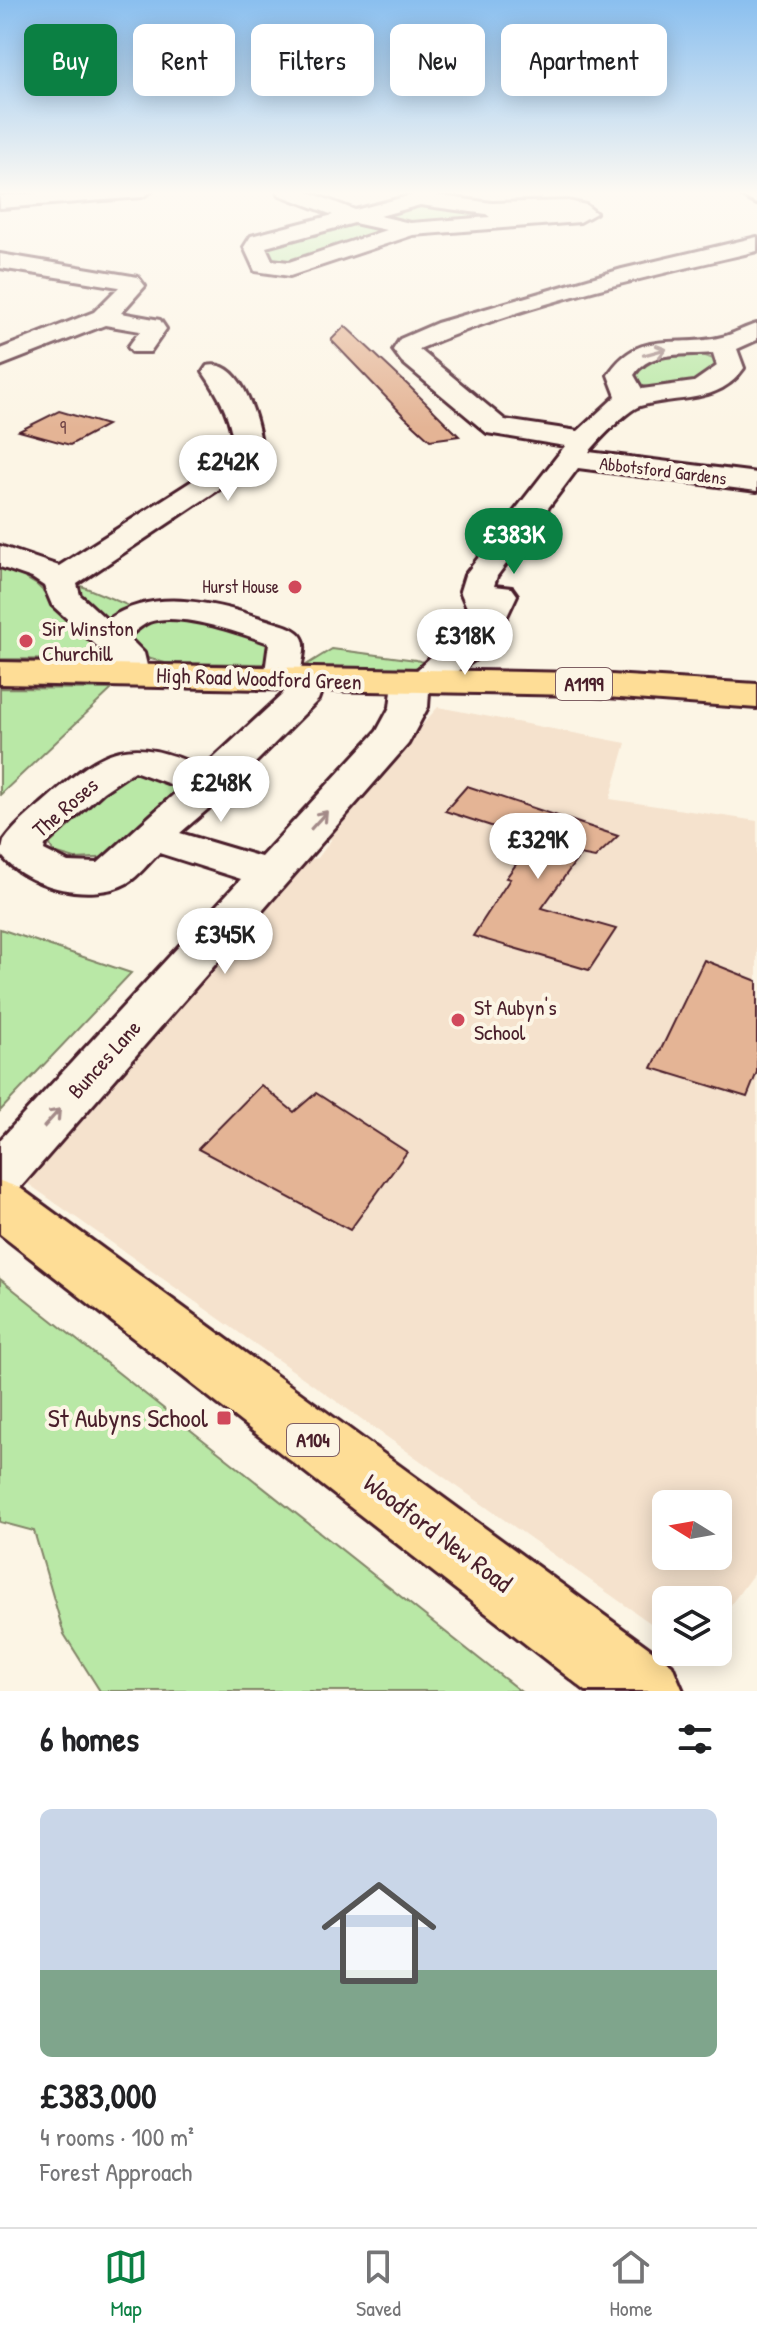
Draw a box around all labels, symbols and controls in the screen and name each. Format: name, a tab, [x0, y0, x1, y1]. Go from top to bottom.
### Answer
chip: Buy	[24, 24, 117, 96]
chip: Rent	[133, 24, 235, 96]
chip: Filters	[251, 24, 374, 96]
chip: New	[390, 24, 485, 96]
chip: Apartment	[501, 24, 667, 96]
one-way arrow	[641, 344, 667, 359]
house number: 9	[60, 415, 67, 440]
pin: £242K	[172, 435, 284, 503]
text: £242K	[197, 443, 259, 478]
street label: Abbotsford Gardens	[598, 450, 728, 491]
pin: £383K	[458, 508, 570, 576]
text: £383K	[483, 516, 545, 551]
place label: Hurst House	[202, 574, 279, 599]
marker: Hurst House	[286, 578, 304, 596]
pin: £318K	[409, 609, 521, 677]
place label: Sir Winston Churchill	[42, 613, 134, 668]
text: £318K	[435, 617, 495, 652]
marker: Sir Winston Churchill	[17, 632, 35, 650]
street label: High Road Woodford Green	[156, 659, 362, 697]
road number: A1199	[556, 668, 612, 700]
pin: £248K	[165, 756, 277, 824]
text: £248K	[190, 764, 252, 799]
street label: The Roses	[26, 770, 104, 844]
one-way arrow	[310, 810, 328, 830]
pin: £329K	[482, 813, 594, 881]
text: £329K	[507, 821, 569, 856]
pin: £345K	[169, 908, 281, 976]
text: £345K	[195, 916, 255, 951]
place label: St Aubyn's School	[474, 992, 557, 1047]
marker: St Aubyn's School	[449, 1011, 467, 1029]
street label: Bunces Lane	[61, 1013, 148, 1105]
one-way arrow	[43, 1108, 61, 1128]
place label: St Aubyns School	[48, 1400, 208, 1435]
marker: St Aubyns School	[215, 1409, 233, 1427]
road number: A104	[287, 1424, 339, 1456]
street label: Woodford New Road	[357, 1465, 520, 1600]
north arrow	[652, 1490, 732, 1570]
map controls	[652, 1490, 732, 1666]
button: layers	[652, 1586, 732, 1666]
text: 6 homes	[40, 1716, 139, 1762]
icon: filters	[673, 1717, 717, 1761]
icon: home	[307, 1861, 451, 2005]
text: £383,000	[40, 2073, 156, 2119]
text: 4 rooms · 100 m²	[40, 2119, 194, 2154]
text: Forest Approach	[40, 2154, 192, 2189]
tab: Map	[104, 2245, 148, 2323]
tab: Saved	[356, 2245, 401, 2323]
tab: Home	[609, 2245, 653, 2323]

